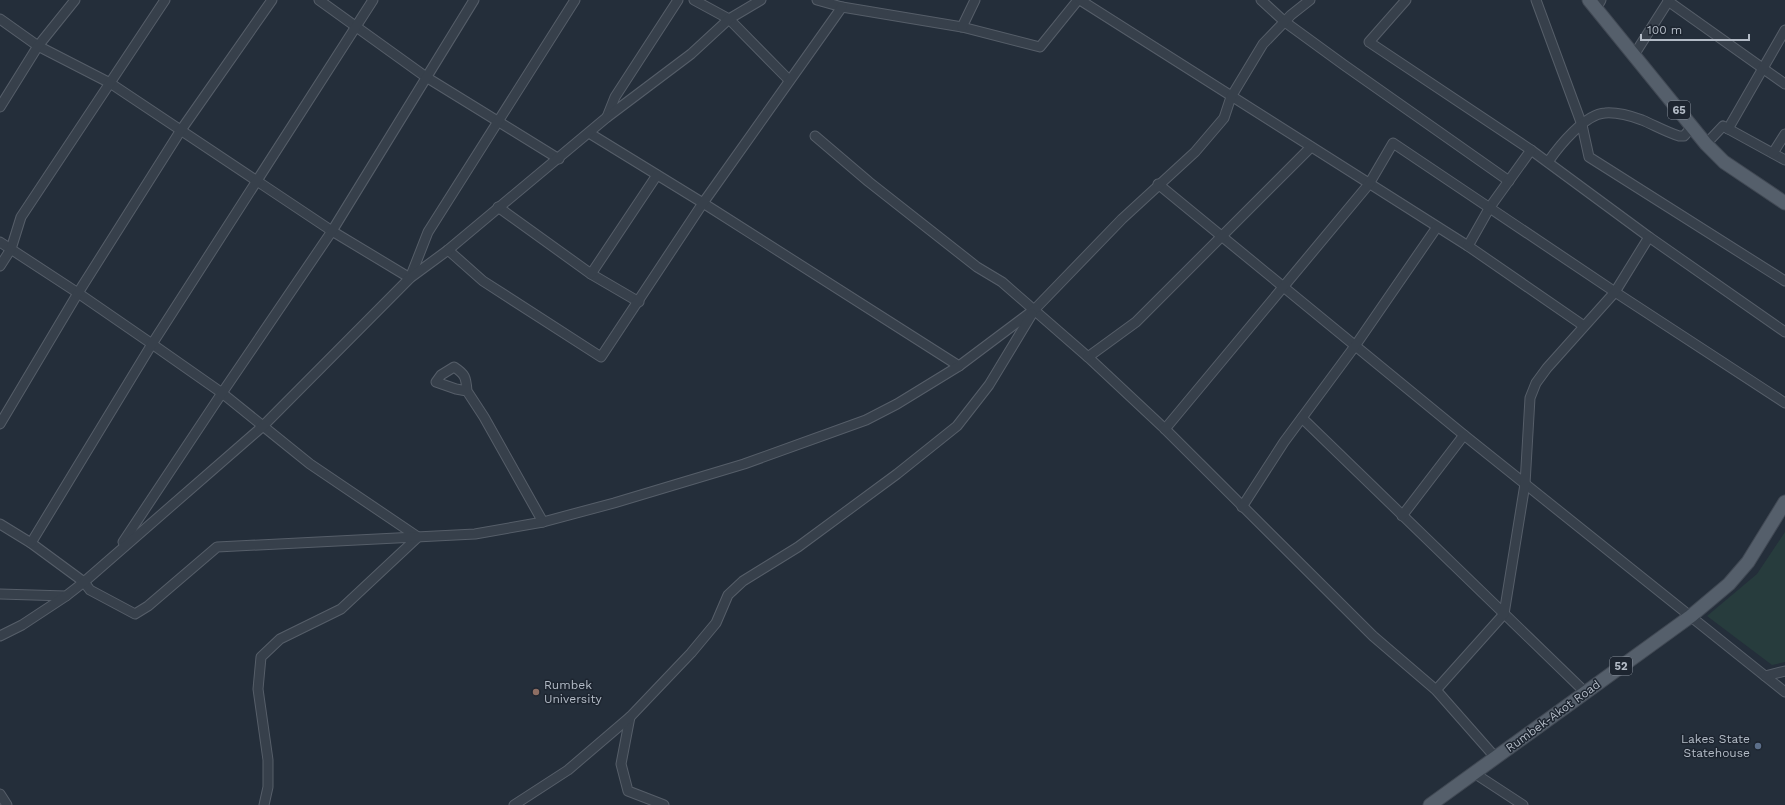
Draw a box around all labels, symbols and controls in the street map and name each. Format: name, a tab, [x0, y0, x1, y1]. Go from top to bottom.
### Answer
scale bar	[1641, 16, 1749, 42]
text: 100 m	[1647, 23, 1682, 37]
road number: 65	[1668, 101, 1690, 119]
road number: 52	[1610, 657, 1632, 675]
street label: Rumbek-Akot Road	[1503, 677, 1603, 755]
place label: Rumbek University	[544, 678, 602, 706]
marker: Rumbek University	[531, 687, 541, 697]
place label: Lakes State Statehouse	[1681, 732, 1750, 760]
marker: Lakes State Statehouse	[1753, 741, 1763, 751]

